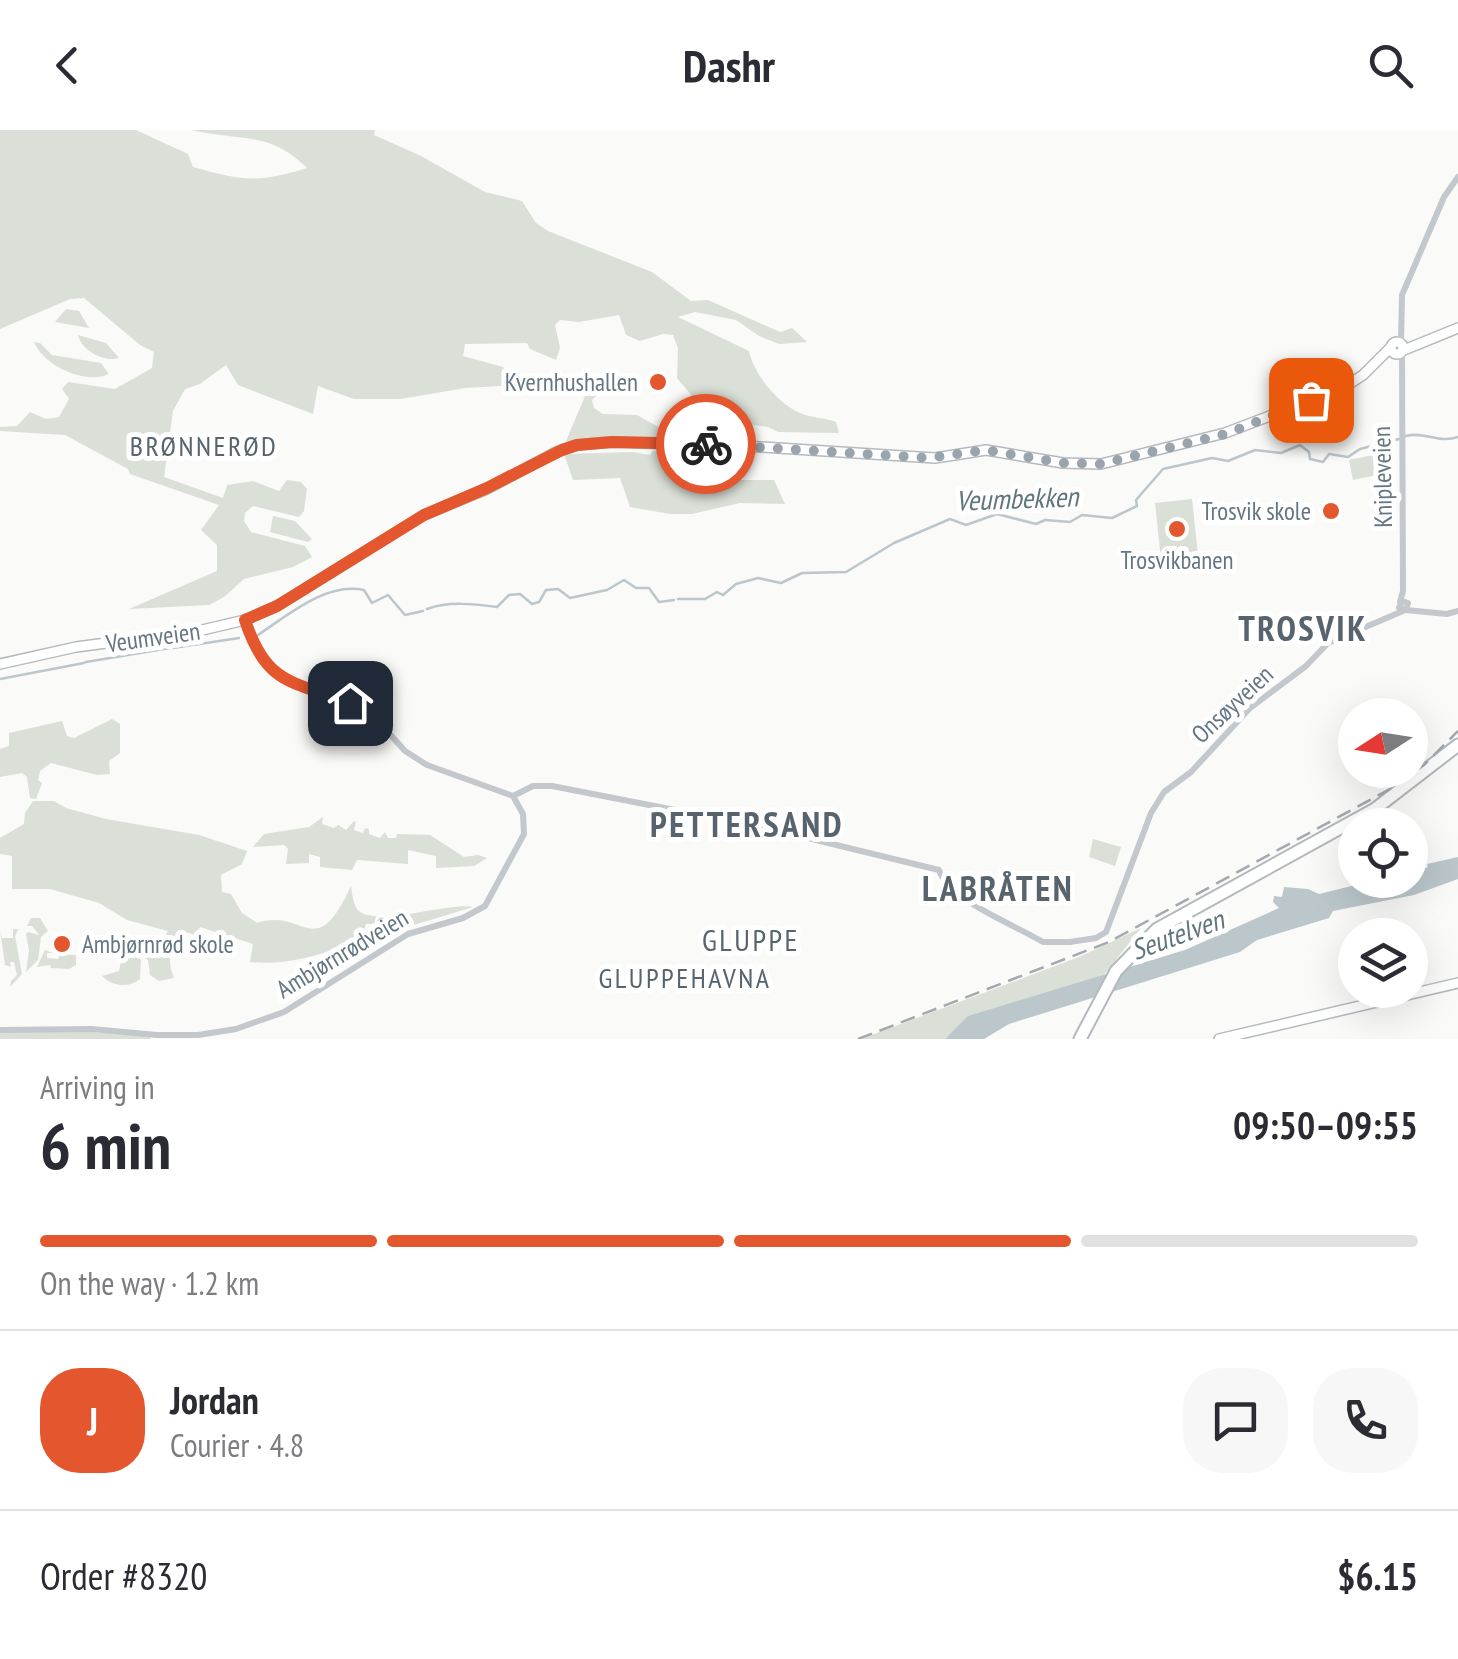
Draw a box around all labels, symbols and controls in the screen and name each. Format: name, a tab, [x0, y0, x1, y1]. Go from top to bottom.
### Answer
text: Dashr	[683, 36, 775, 94]
icon: back	[40, 38, 95, 93]
icon: search	[1363, 38, 1418, 93]
pin	[1269, 358, 1354, 443]
place label: Kvernhushallen	[505, 366, 638, 398]
marker: Kvernhushallen	[647, 371, 669, 393]
icon: bag	[1284, 373, 1339, 428]
courier	[656, 394, 756, 494]
icon: bike	[679, 417, 734, 472]
street label: Knipleveien	[1365, 426, 1399, 528]
district label: BRØNNERØD	[130, 427, 278, 464]
water label: Veumbekken	[955, 477, 1081, 519]
place label: Trosvik skole	[1201, 495, 1311, 527]
marker: Trosvik skole	[1320, 500, 1342, 522]
marker: Trosvikbanen	[1166, 518, 1188, 540]
place label: Trosvikbanen	[1120, 544, 1234, 576]
district label: TROSVIK	[1238, 605, 1368, 651]
street label: Veumveien	[103, 615, 202, 660]
street label: Onsøyveien	[1184, 658, 1280, 750]
pin	[308, 661, 393, 746]
icon: home	[323, 676, 378, 731]
north arrow	[1338, 698, 1428, 788]
map controls	[1338, 698, 1428, 1008]
district label: PETTERSAND	[650, 801, 844, 847]
button: locate	[1338, 808, 1428, 898]
district label: LABRÅTEN	[922, 865, 1074, 911]
water label: Seutelven	[1126, 900, 1230, 968]
street label: Ambjørnrødveien	[270, 901, 414, 1005]
button: layers	[1338, 918, 1428, 1008]
district label: GLUPPE	[702, 920, 800, 959]
place label: Ambjørnrød skole	[82, 928, 234, 960]
marker: Ambjørnrød skole	[51, 933, 73, 955]
district label: GLUPPEHAVNA	[598, 959, 772, 996]
text: Arriving in	[40, 1066, 155, 1108]
text: 09:50–09:55	[1233, 1100, 1418, 1149]
text: 6 min	[40, 1103, 171, 1187]
text: On the way · 1.2 km	[40, 1262, 259, 1304]
button: chat	[1183, 1368, 1288, 1473]
button: phone	[1313, 1368, 1418, 1473]
text: Jordan	[170, 1375, 259, 1424]
text: J	[87, 1396, 98, 1445]
text: Courier · 4.8	[170, 1424, 304, 1466]
text: Order #8320	[40, 1551, 207, 1600]
text: $6.15	[1337, 1551, 1418, 1600]

